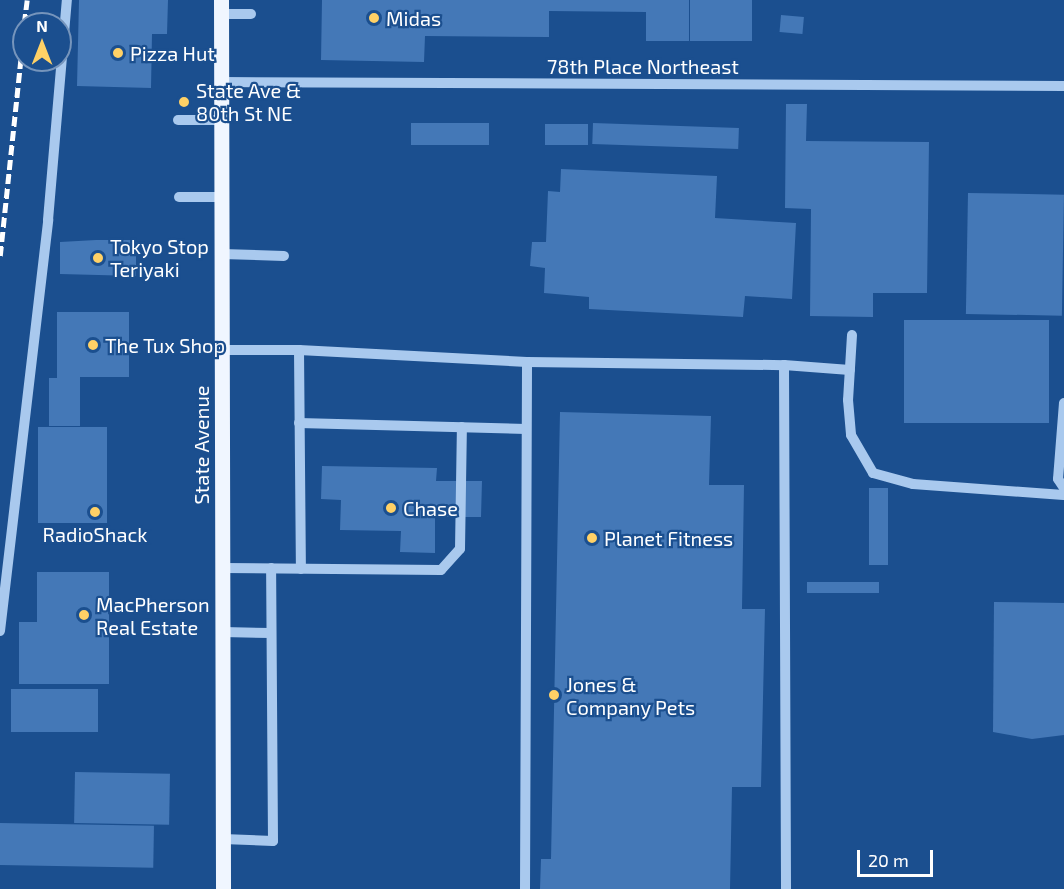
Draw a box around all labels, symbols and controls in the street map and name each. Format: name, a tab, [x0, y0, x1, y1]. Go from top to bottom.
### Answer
place label: Midas	[386, 6, 441, 30]
marker: Midas	[367, 11, 381, 25]
north arrow	[12, 12, 72, 72]
text: N	[36, 16, 48, 35]
place label: Pizza Hut	[130, 41, 215, 65]
marker: Pizza Hut	[111, 46, 125, 60]
street label: 78th Place Northeast	[547, 54, 739, 78]
place label: State Ave & 80th St NE	[196, 78, 302, 125]
marker: State Ave & 80th St NE	[177, 95, 191, 109]
place label: Tokyo Stop Teriyaki	[110, 234, 209, 281]
marker: Tokyo Stop Teriyaki	[91, 251, 105, 265]
place label: The Tux Shop	[105, 333, 225, 357]
marker: The Tux Shop	[86, 338, 100, 352]
street label: State Avenue	[189, 385, 213, 505]
place label: Chase	[403, 496, 458, 520]
marker: Chase	[384, 501, 398, 515]
marker: RadioShack	[88, 505, 102, 519]
place label: RadioShack	[43, 522, 147, 546]
place label: Planet Fitness	[604, 526, 733, 550]
marker: Planet Fitness	[585, 531, 599, 545]
place label: MacPherson Real Estate	[96, 592, 210, 639]
marker: MacPherson Real Estate	[77, 608, 91, 622]
place label: Jones & Company Pets	[566, 672, 696, 719]
marker: Jones & Company Pets	[547, 688, 561, 702]
scale bar	[860, 838, 936, 876]
text: 20 m	[868, 849, 909, 871]

